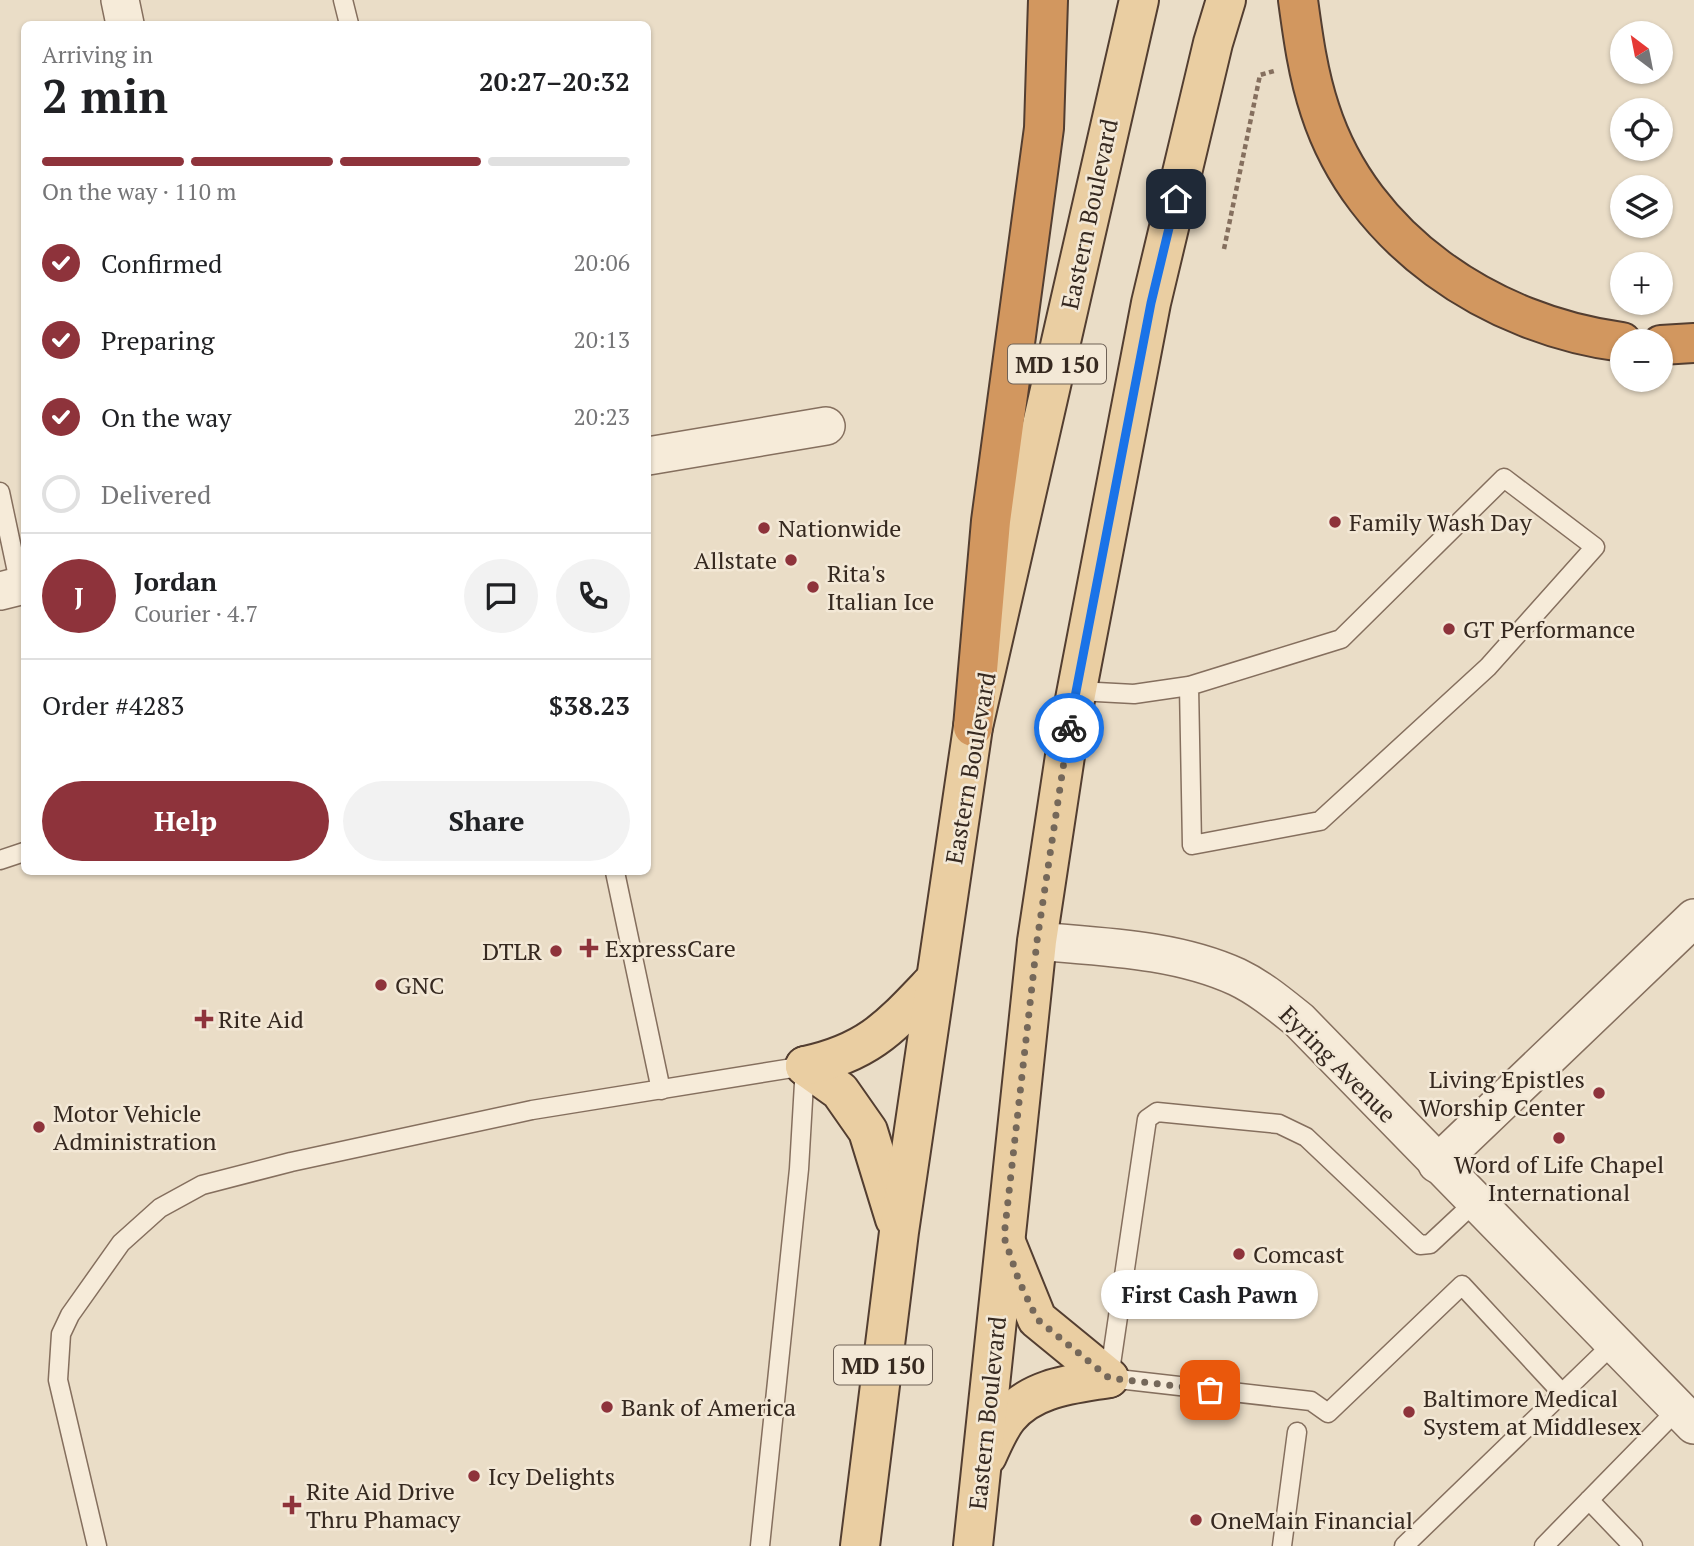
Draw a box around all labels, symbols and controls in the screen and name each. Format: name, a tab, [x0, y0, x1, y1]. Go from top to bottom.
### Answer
north arrow	[1610, 21, 1673, 84]
map controls	[1610, 21, 1673, 392]
text: Arriving in	[42, 39, 153, 70]
text: 20:27–20:32	[479, 64, 630, 98]
text: 2 min	[42, 65, 168, 126]
button: locate	[1610, 98, 1673, 161]
street label: Eastern Boulevard	[1053, 116, 1125, 312]
pin	[1146, 169, 1206, 229]
button: layers	[1610, 175, 1673, 238]
text: On the way · 110 m	[42, 176, 236, 207]
icon: home	[1157, 180, 1195, 218]
icon: check	[42, 244, 80, 282]
text: Confirmed	[101, 246, 222, 280]
text: 20:06	[573, 247, 630, 278]
button: +	[1610, 252, 1673, 315]
icon: check	[42, 321, 80, 359]
text: Preparing	[101, 323, 214, 357]
text: 20:13	[573, 324, 630, 355]
button: −	[1610, 329, 1673, 392]
road number: MD 150	[1008, 344, 1106, 384]
icon: check	[42, 398, 80, 436]
text: On the way	[101, 400, 232, 434]
text: 20:23	[573, 401, 630, 432]
text: Delivered	[101, 477, 211, 511]
place label: Family Wash Day	[1349, 506, 1533, 538]
place label: Nationwide	[778, 512, 901, 544]
marker: Family Wash Day	[1327, 514, 1343, 530]
marker: Nationwide	[756, 520, 772, 536]
place label: Allstate	[694, 544, 777, 576]
marker: Allstate	[783, 552, 799, 568]
place label: Rita's Italian Ice	[827, 557, 934, 617]
button: chat	[464, 559, 538, 633]
button: phone	[556, 559, 630, 633]
text: Jordan	[134, 564, 217, 598]
text: J	[74, 579, 84, 613]
marker: Rita's Italian Ice	[805, 579, 821, 595]
text: Courier · 4.7	[134, 598, 258, 629]
place label: GT Performance	[1463, 613, 1635, 645]
marker: GT Performance	[1441, 621, 1457, 637]
street label: Eastern Boulevard	[937, 670, 1003, 866]
text: Order #4283	[42, 688, 184, 722]
text: $38.23	[549, 688, 630, 722]
courier	[1034, 693, 1104, 763]
icon: bike	[1050, 709, 1088, 747]
button: Help	[42, 781, 329, 861]
button: Share	[343, 781, 630, 861]
place label: ExpressCare	[605, 932, 736, 964]
place label: DTLR	[482, 935, 543, 967]
marker: ExpressCare	[579, 938, 599, 958]
marker: DTLR	[548, 943, 564, 959]
place label: GNC	[395, 969, 445, 1001]
marker: GNC	[373, 977, 389, 993]
street label: Eyring Avenue	[1272, 998, 1404, 1130]
place label: Rite Aid	[218, 1003, 304, 1035]
marker: Rite Aid	[196, 1011, 212, 1027]
place label: Living Epistles Worship Center	[1419, 1063, 1586, 1123]
marker: Living Epistles Worship Center	[1591, 1085, 1607, 1101]
place label: Motor Vehicle Administration	[53, 1097, 216, 1157]
marker: Motor Vehicle Administration	[31, 1119, 47, 1135]
marker: Word of Life Chapel International	[1551, 1130, 1567, 1146]
place label: Word of Life Chapel International	[1454, 1148, 1664, 1208]
place label: Comcast	[1253, 1238, 1345, 1270]
marker: Comcast	[1231, 1246, 1247, 1262]
callout: First Cash Pawn	[1102, 1271, 1318, 1320]
text: First Cash Pawn	[1122, 1279, 1297, 1310]
street label: Eastern Boulevard	[961, 1315, 1013, 1511]
road number: MD 150	[834, 1346, 932, 1384]
pin	[1180, 1360, 1240, 1420]
icon: bag	[1191, 1371, 1229, 1409]
place label: Baltimore Medical System at Middlesex	[1423, 1382, 1642, 1442]
place label: Bank of America	[621, 1391, 796, 1423]
marker: Bank of America	[599, 1399, 615, 1415]
marker: Baltimore Medical System at Middlesex	[1401, 1404, 1417, 1420]
place label: Icy Delights	[488, 1460, 615, 1492]
marker: Icy Delights	[466, 1468, 482, 1484]
place label: Rite Aid Drive Thru Phamacy	[306, 1475, 461, 1535]
marker: Rite Aid Drive Thru Phamacy	[284, 1497, 300, 1513]
place label: OneMain Financial	[1210, 1504, 1413, 1536]
marker: OneMain Financial	[1188, 1512, 1204, 1528]

